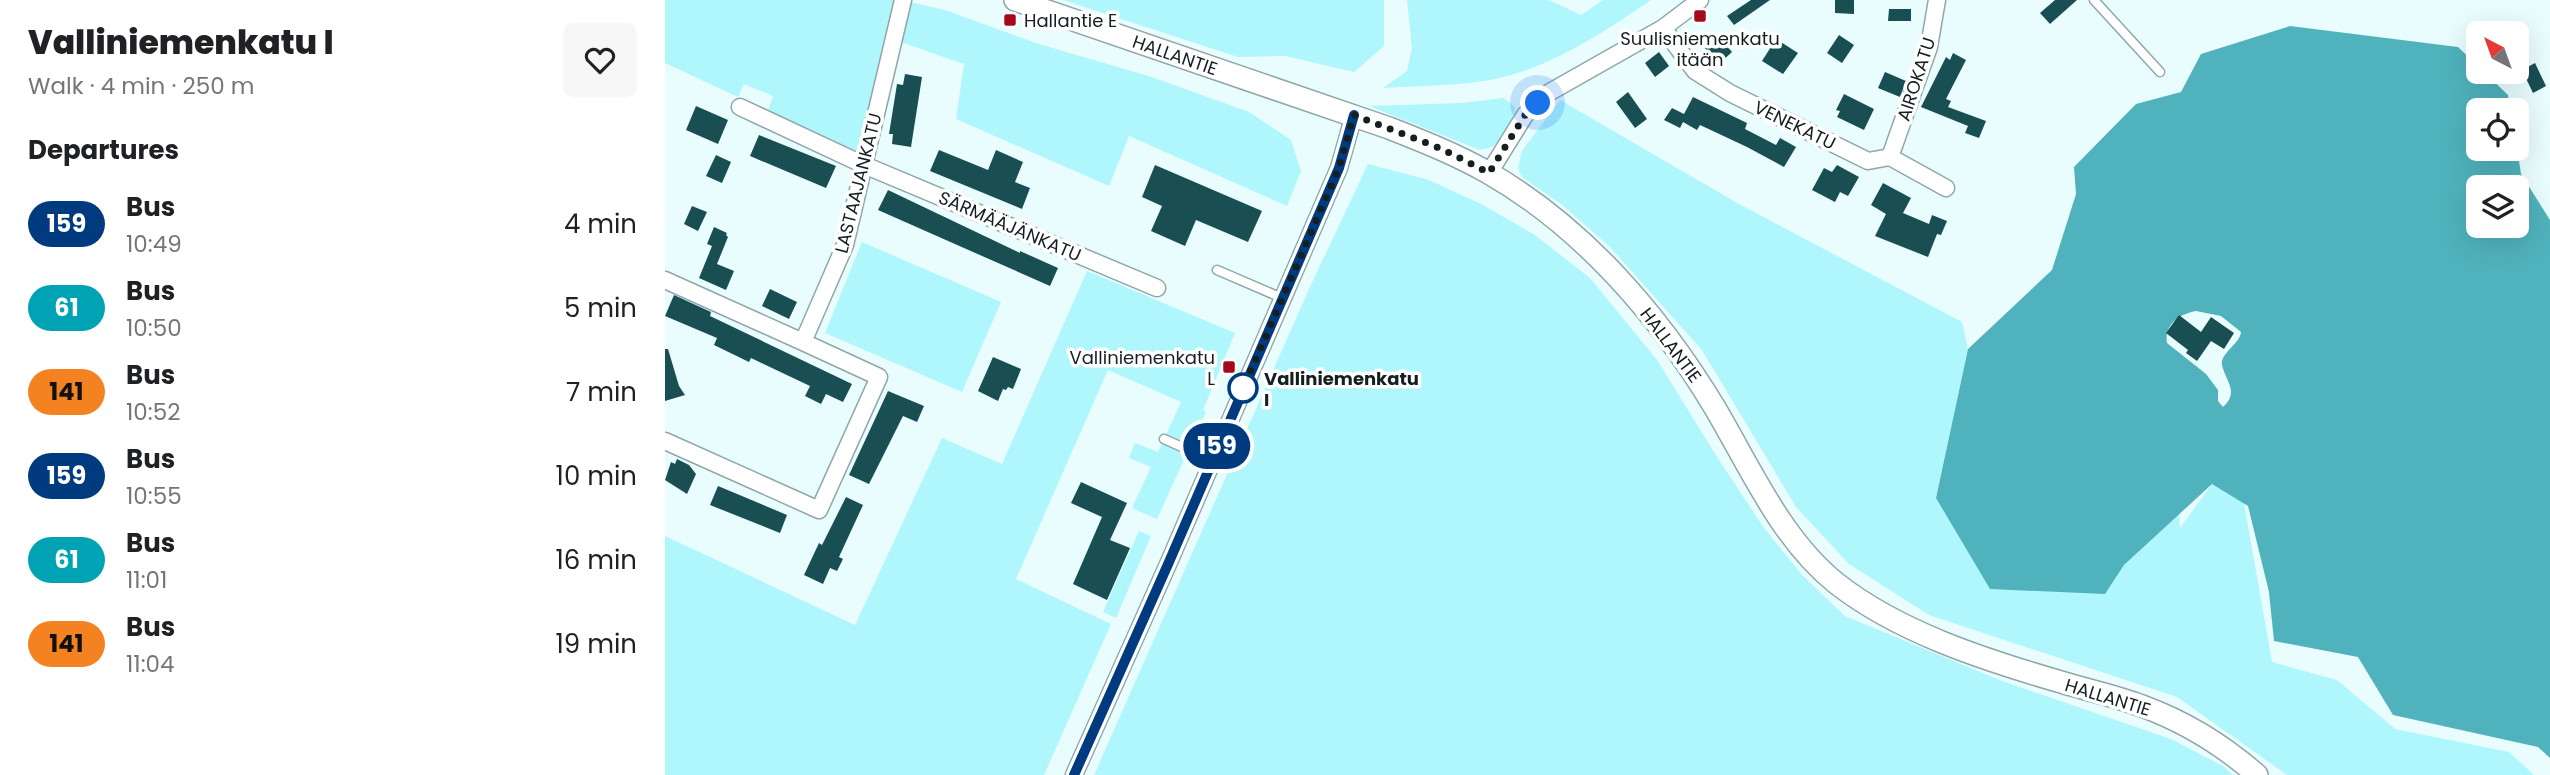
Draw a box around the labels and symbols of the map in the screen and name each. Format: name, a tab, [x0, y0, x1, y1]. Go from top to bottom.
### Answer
place label: Hallantie E	[1024, 8, 1117, 33]
marker: Suulisniemenkatu itään	[1692, 8, 1708, 24]
marker: Hallantie E	[1002, 12, 1018, 28]
north arrow	[2466, 21, 2529, 84]
place label: Suulisniemenkatu itään	[1620, 26, 1780, 72]
street label: HALLANTIE	[1129, 29, 1221, 81]
street label: AIROKATU	[1891, 34, 1941, 124]
your location	[1520, 85, 1555, 120]
street label: VENEKATU	[1750, 94, 1840, 156]
street label: LASTAAJANKATU	[829, 110, 887, 256]
street label: SÄRMÄÄJÄNKATU	[935, 185, 1085, 267]
street label: HALLANTIE	[1634, 302, 1708, 388]
place label: Valliniemenkatu L	[1070, 345, 1215, 391]
marker: Valliniemenkatu L	[1221, 359, 1237, 375]
place label: Valliniemenkatu I	[1264, 366, 1419, 412]
marker: Valliniemenkatu I	[1228, 373, 1258, 403]
line badge: 159	[1177, 423, 1257, 469]
street label: HALLANTIE	[2062, 672, 2154, 722]

